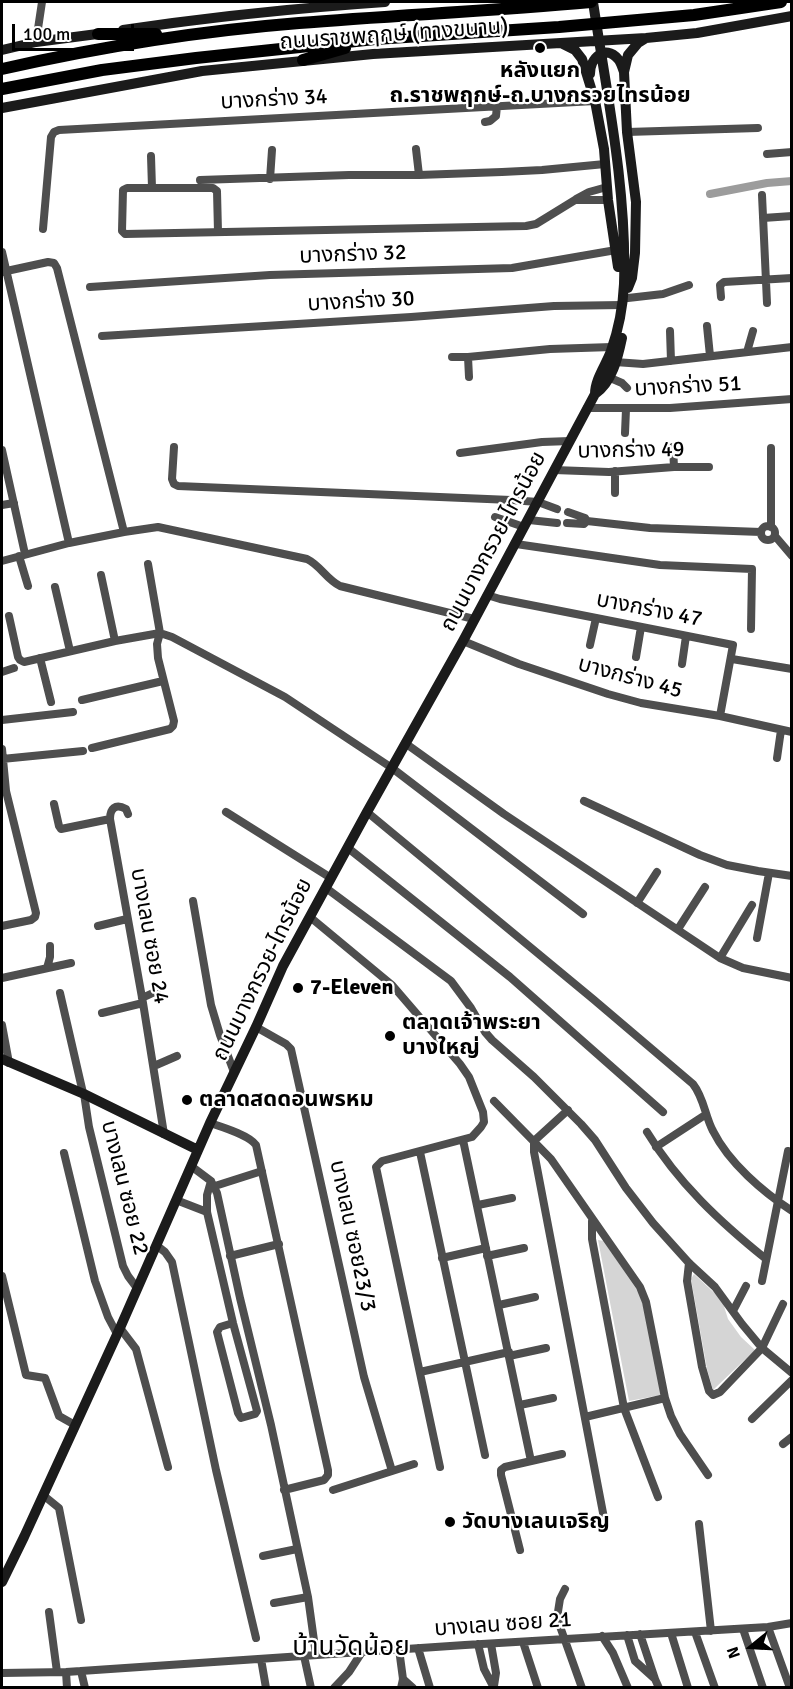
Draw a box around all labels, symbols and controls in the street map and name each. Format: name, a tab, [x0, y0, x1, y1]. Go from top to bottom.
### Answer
scale bar	[15, 12, 136, 50]
street label: ถนนราชพฤกษ์ (ทางขนาน)	[279, 14, 509, 56]
text: 100 m	[23, 23, 70, 45]
marker: หลังแยก ถ.ราชพฤกษ์-ถ.บางกรวยไทรน้อย	[533, 41, 547, 55]
place label: หลังแยก ถ.ราชพฤกษ์-ถ.บางกรวยไทรน้อย	[389, 58, 691, 110]
street label: บางกร่าง 34	[220, 84, 328, 116]
street label: บางกร่าง 32	[299, 240, 407, 270]
street label: บางกร่าง 30	[307, 286, 415, 318]
street label: บางกร่าง 51	[634, 371, 742, 403]
street label: บางกร่าง 49	[577, 437, 685, 465]
street label: ถนนบางกรวย-ไทรน้อย	[435, 448, 553, 636]
street label: บางกร่าง 47	[594, 587, 704, 633]
street label: บางกร่าง 45	[575, 651, 685, 705]
street label: บางเลน ซอย 24	[124, 866, 174, 1006]
street label: ถนนบางกรวย-ไทรน้อย	[207, 874, 319, 1066]
place label: 7-Eleven	[310, 975, 393, 1001]
marker: 7-Eleven	[291, 981, 305, 995]
place label: ตลาดเจ้าพระยา บางใหญ่	[402, 1010, 541, 1062]
marker: ตลาดเจ้าพระยา บางใหญ่	[383, 1029, 397, 1043]
place label: ตลาดสดดอนพรหม	[199, 1087, 374, 1113]
marker: ตลาดสดดอนพรหม	[180, 1093, 194, 1107]
street label: บางเลน ซอย 22	[95, 1118, 153, 1258]
street label: บางเลน ซอย23/3	[323, 1158, 381, 1314]
place label: วัดบางเลนเจริญ	[462, 1509, 610, 1535]
marker: วัดบางเลนเจริญ	[443, 1515, 457, 1529]
street label: บางเลน ซอย 21	[433, 1607, 573, 1643]
north arrow	[721, 1617, 781, 1677]
district label: บ้านวัดน้อย	[292, 1632, 410, 1664]
text: N	[723, 1644, 745, 1661]

